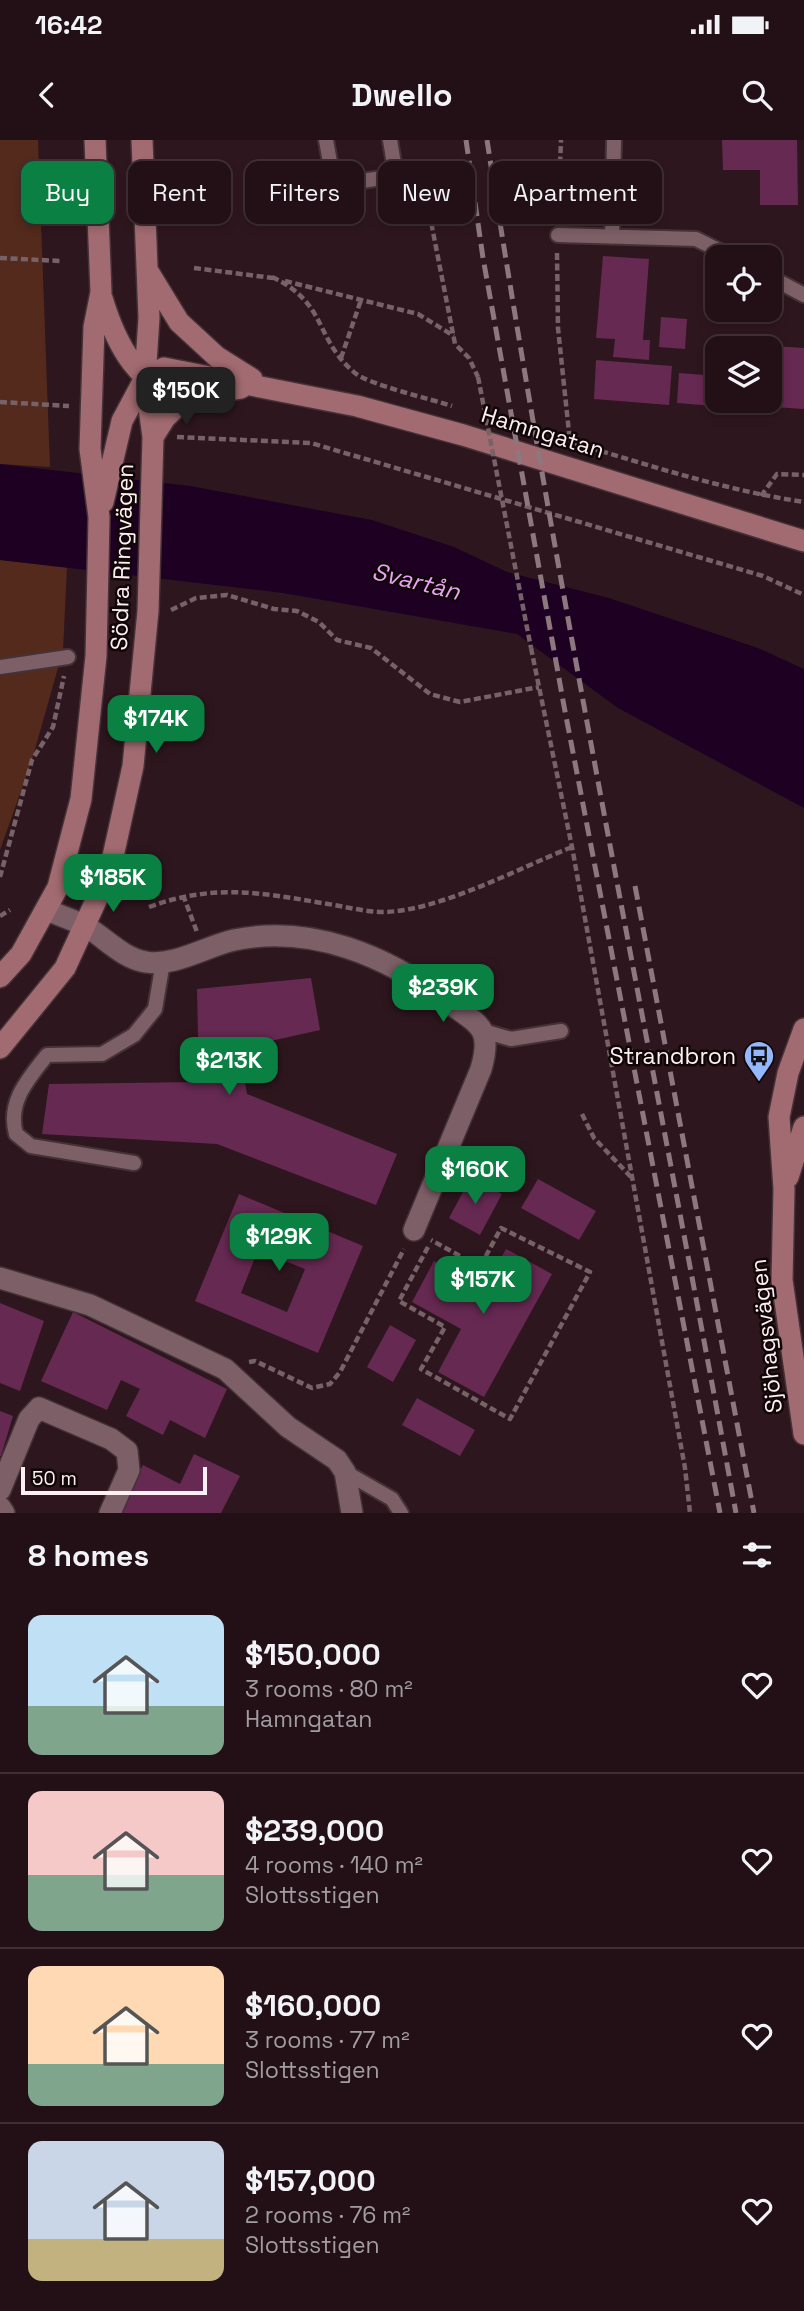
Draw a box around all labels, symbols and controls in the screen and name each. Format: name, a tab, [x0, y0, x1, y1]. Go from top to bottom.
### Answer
text: 16:42	[35, 8, 103, 42]
text: Dwello	[351, 75, 453, 115]
icon: back	[28, 76, 66, 114]
icon: search	[738, 76, 776, 114]
chip: Buy	[21, 161, 114, 224]
chip: Rent	[128, 161, 231, 224]
chip: Filters	[245, 161, 364, 224]
chip: New	[378, 161, 475, 224]
chip: Apartment	[489, 161, 662, 224]
map controls	[705, 245, 782, 413]
button: locate	[705, 245, 782, 322]
button: layers	[705, 336, 782, 413]
pin: $150K	[137, 368, 235, 427]
text: $150K	[152, 375, 220, 405]
street label: Hamngatan	[478, 399, 608, 465]
street label: Södra Ringvägen	[104, 463, 140, 651]
water label: Svartån	[369, 555, 464, 607]
pin: $174K	[107, 696, 205, 755]
text: $174K	[123, 703, 189, 733]
pin: $185K	[64, 854, 162, 914]
text: $185K	[80, 862, 146, 892]
pin: $239K	[394, 964, 492, 1024]
text: $239K	[408, 972, 478, 1002]
pin: $213K	[180, 1038, 278, 1097]
bus stop icon: Strandbron	[742, 1039, 776, 1083]
place label: Strandbron	[610, 1041, 736, 1071]
text: $213K	[196, 1045, 262, 1075]
pin: $160K	[426, 1146, 524, 1206]
text: $160K	[441, 1154, 509, 1184]
pin: $129K	[230, 1214, 328, 1273]
text: $129K	[246, 1221, 312, 1251]
pin: $157K	[434, 1256, 532, 1316]
street label: Sjöhagsvägen	[743, 1257, 789, 1415]
text: $157K	[451, 1264, 516, 1294]
scale bar	[21, 1464, 206, 1496]
text: 50 m	[32, 1466, 77, 1491]
text: 8 homes	[28, 1536, 149, 1575]
icon: filters	[738, 1536, 776, 1574]
text: $150,000	[245, 1635, 381, 1674]
icon: home	[84, 1643, 168, 1727]
icon: heart	[738, 1666, 776, 1704]
text: 3 rooms · 80 m²	[245, 1674, 413, 1704]
text: Hamngatan	[245, 1704, 372, 1734]
text: $239,000	[245, 1811, 384, 1850]
icon: home	[84, 1819, 168, 1903]
icon: heart	[738, 1842, 776, 1880]
text: 4 rooms · 140 m²	[245, 1850, 423, 1880]
text: Slottsstigen	[245, 1880, 380, 1910]
text: $160,000	[245, 1986, 381, 2025]
icon: home	[84, 1994, 168, 2078]
icon: heart	[738, 2017, 776, 2055]
text: 3 rooms · 77 m²	[245, 2025, 410, 2055]
text: Slottsstigen	[245, 2055, 380, 2085]
text: $157,000	[245, 2161, 376, 2200]
icon: home	[84, 2169, 168, 2253]
icon: heart	[738, 2192, 776, 2230]
text: 2 rooms · 76 m²	[245, 2200, 410, 2230]
text: Slottsstigen	[245, 2230, 380, 2260]

